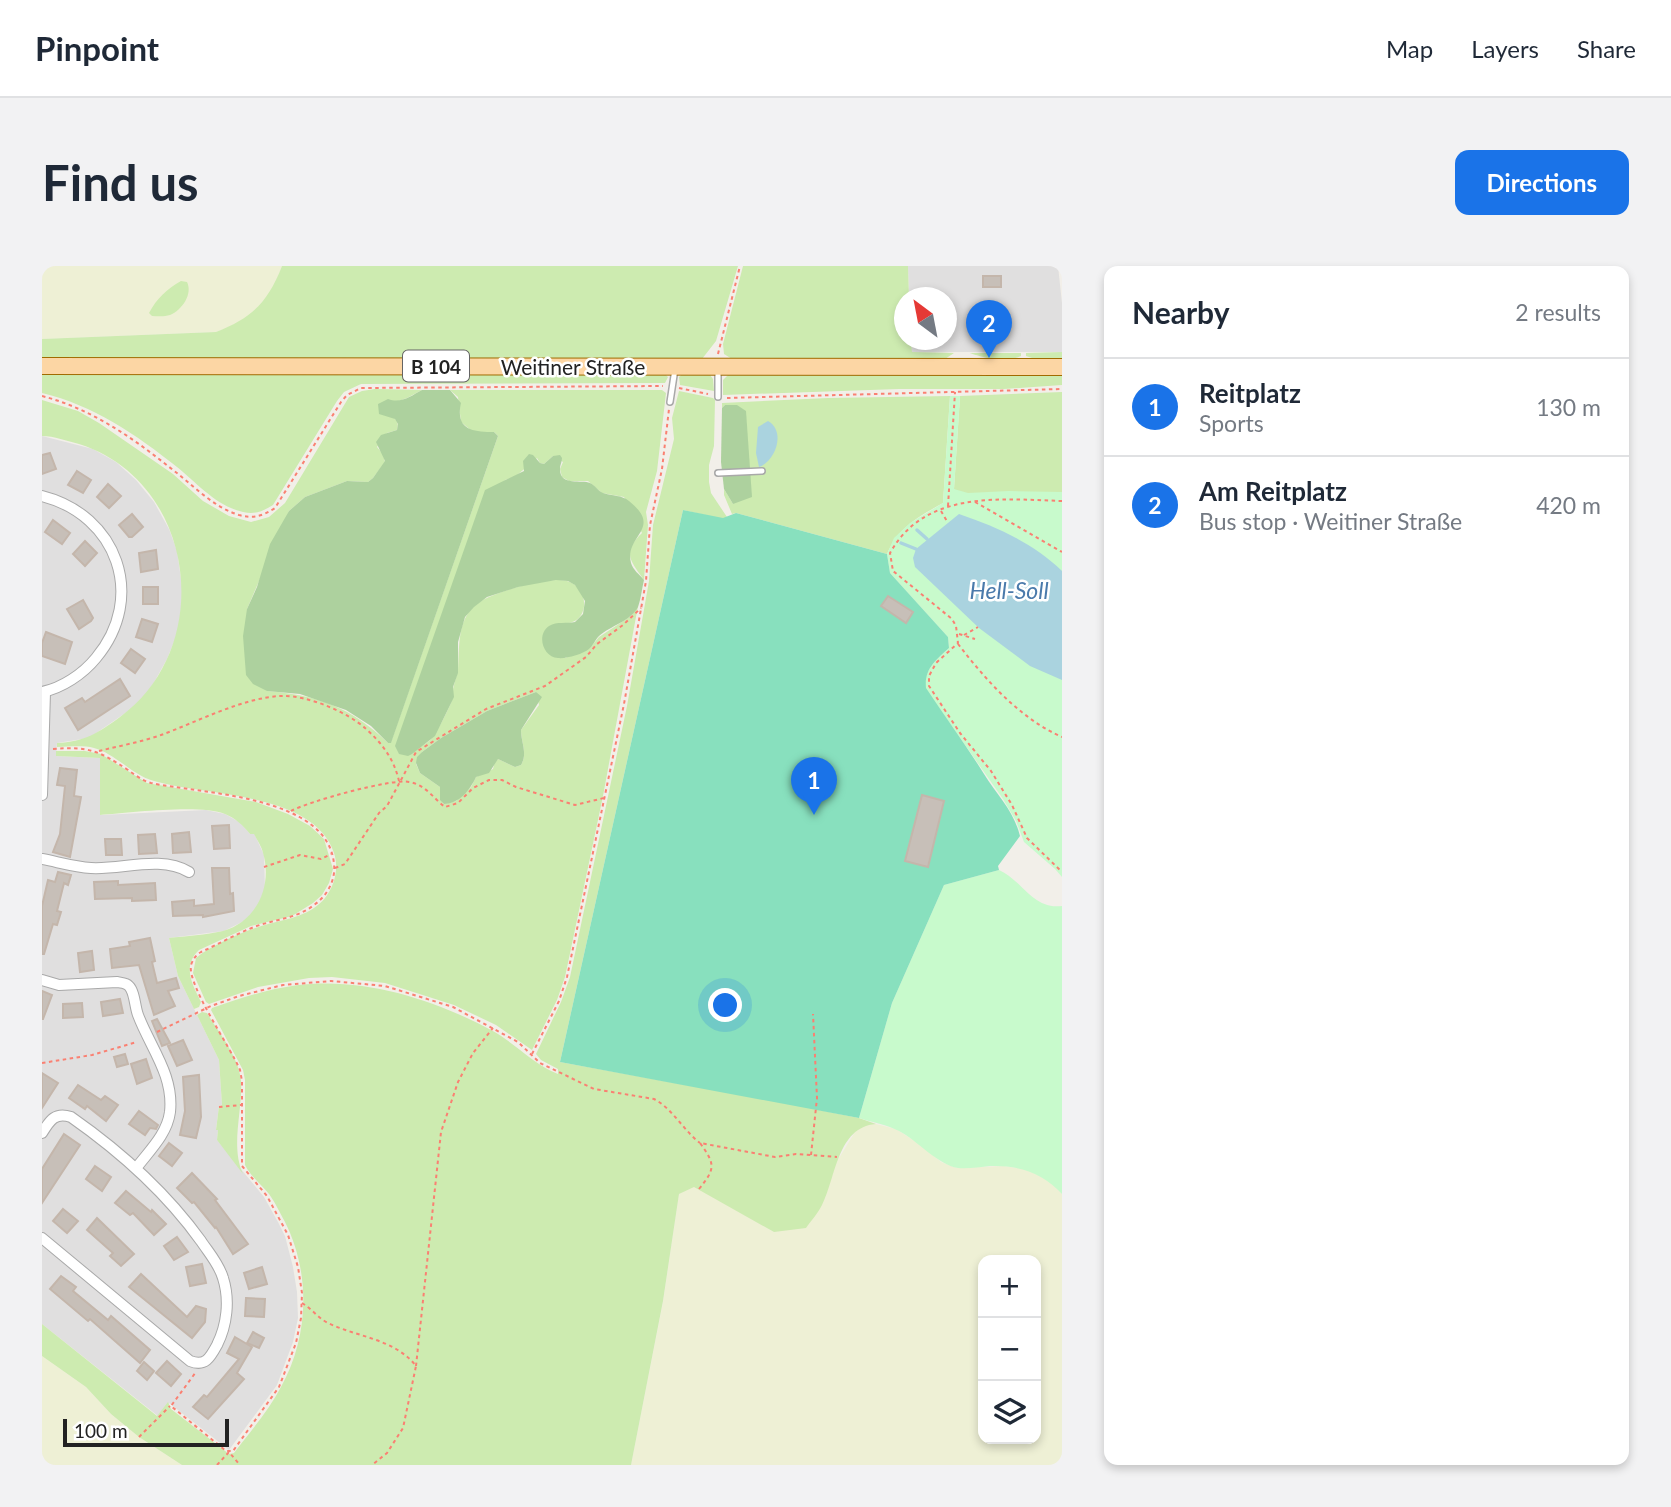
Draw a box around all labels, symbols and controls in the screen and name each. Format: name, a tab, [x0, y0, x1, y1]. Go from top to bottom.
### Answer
text: Pinpoint	[35, 28, 159, 68]
text: Map	[1386, 34, 1433, 63]
text: Layers	[1471, 34, 1539, 63]
text: Share	[1577, 34, 1636, 63]
button: Directions	[1455, 150, 1629, 215]
text: Find us	[42, 153, 199, 211]
north arrow	[894, 287, 957, 350]
text: Nearby	[1132, 294, 1230, 330]
text: 2 results	[1515, 298, 1601, 326]
pin: 2	[966, 300, 1012, 358]
road number: B 104	[403, 351, 469, 382]
street label: Weitiner Straße	[501, 354, 645, 379]
text: Reitplatz	[1199, 377, 1301, 409]
text: 1	[1148, 393, 1162, 421]
text: 130 m	[1536, 393, 1601, 421]
text: Sports	[1199, 409, 1264, 437]
text: Am Reitplatz	[1199, 475, 1347, 507]
text: 2	[1148, 491, 1162, 519]
text: 420 m	[1536, 491, 1601, 519]
text: Bus stop · Weitiner Straße	[1199, 507, 1462, 535]
water label: Hell-Soll	[969, 576, 1049, 604]
pin: 1	[791, 757, 837, 815]
your location	[708, 988, 742, 1022]
map controls	[978, 1255, 1041, 1444]
button: +	[978, 1255, 1041, 1318]
button: −	[978, 1318, 1041, 1381]
button: layers	[978, 1381, 1041, 1444]
scale bar	[63, 1416, 229, 1448]
text: 100 m	[74, 1419, 128, 1442]

